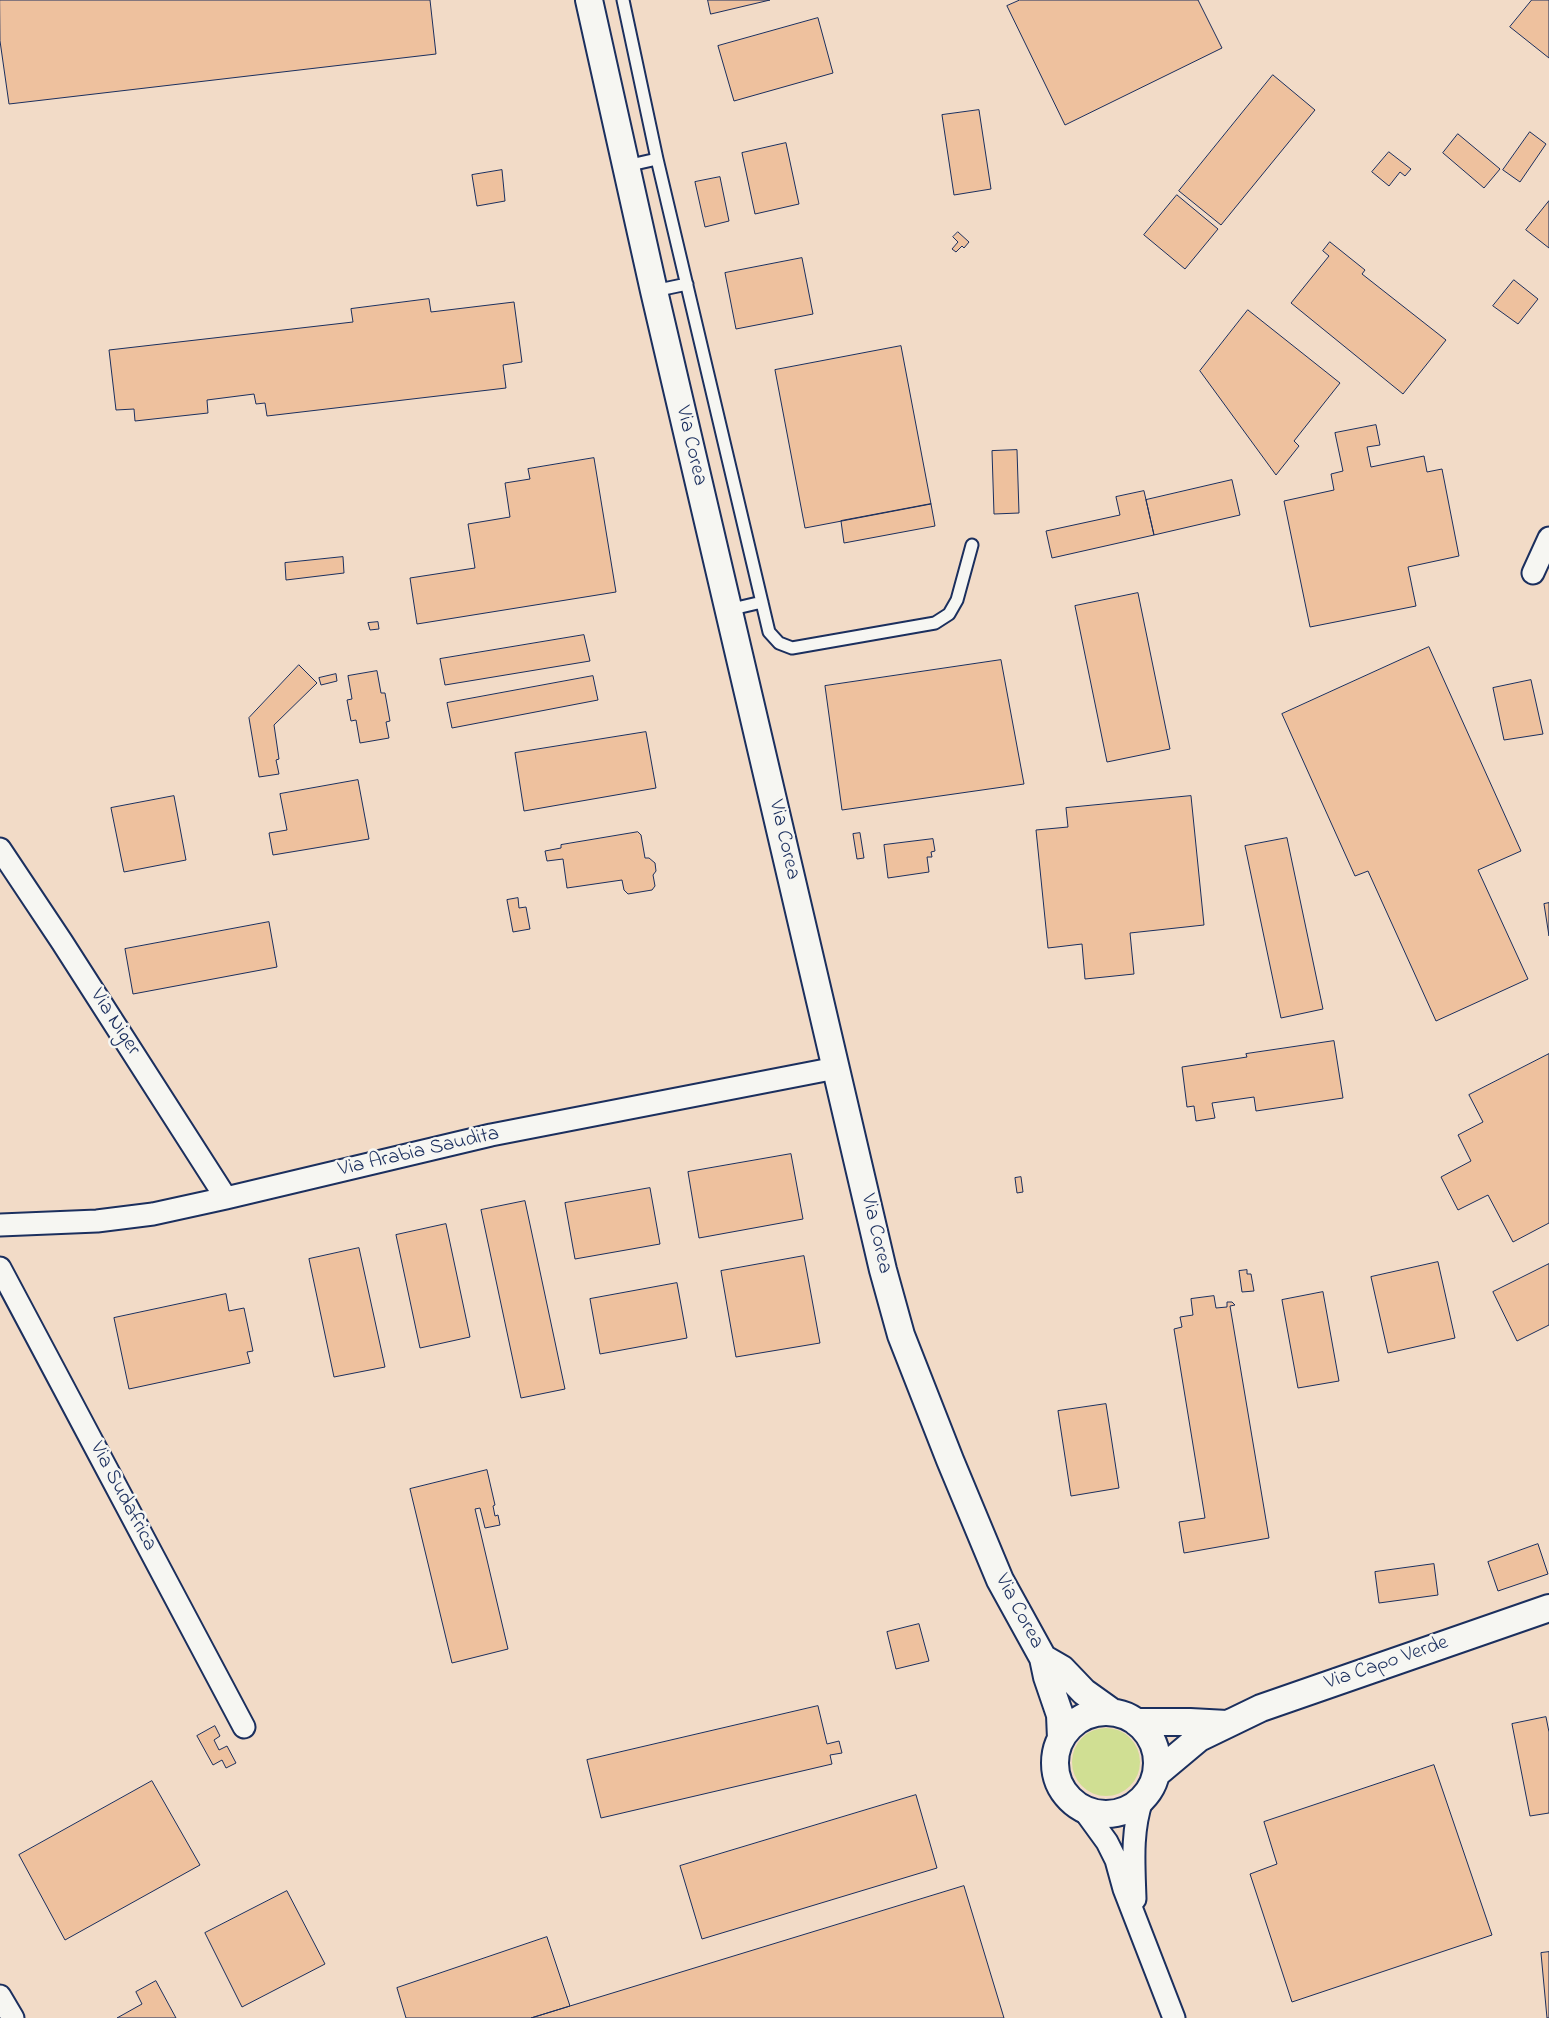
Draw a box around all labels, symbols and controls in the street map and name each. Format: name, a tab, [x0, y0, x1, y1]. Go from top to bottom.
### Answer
street label: Via Corea	[669, 404, 711, 488]
street label: Via Corea	[762, 798, 804, 882]
street label: Via Niger	[83, 985, 145, 1061]
street label: Via Arabia Saudita	[336, 1122, 502, 1184]
street label: Via Corea	[854, 1192, 896, 1276]
street label: Via Sudafrica	[83, 1438, 161, 1556]
street label: Via Corea	[988, 1570, 1048, 1654]
street label: Via Capo Verde	[1322, 1631, 1452, 1697]

